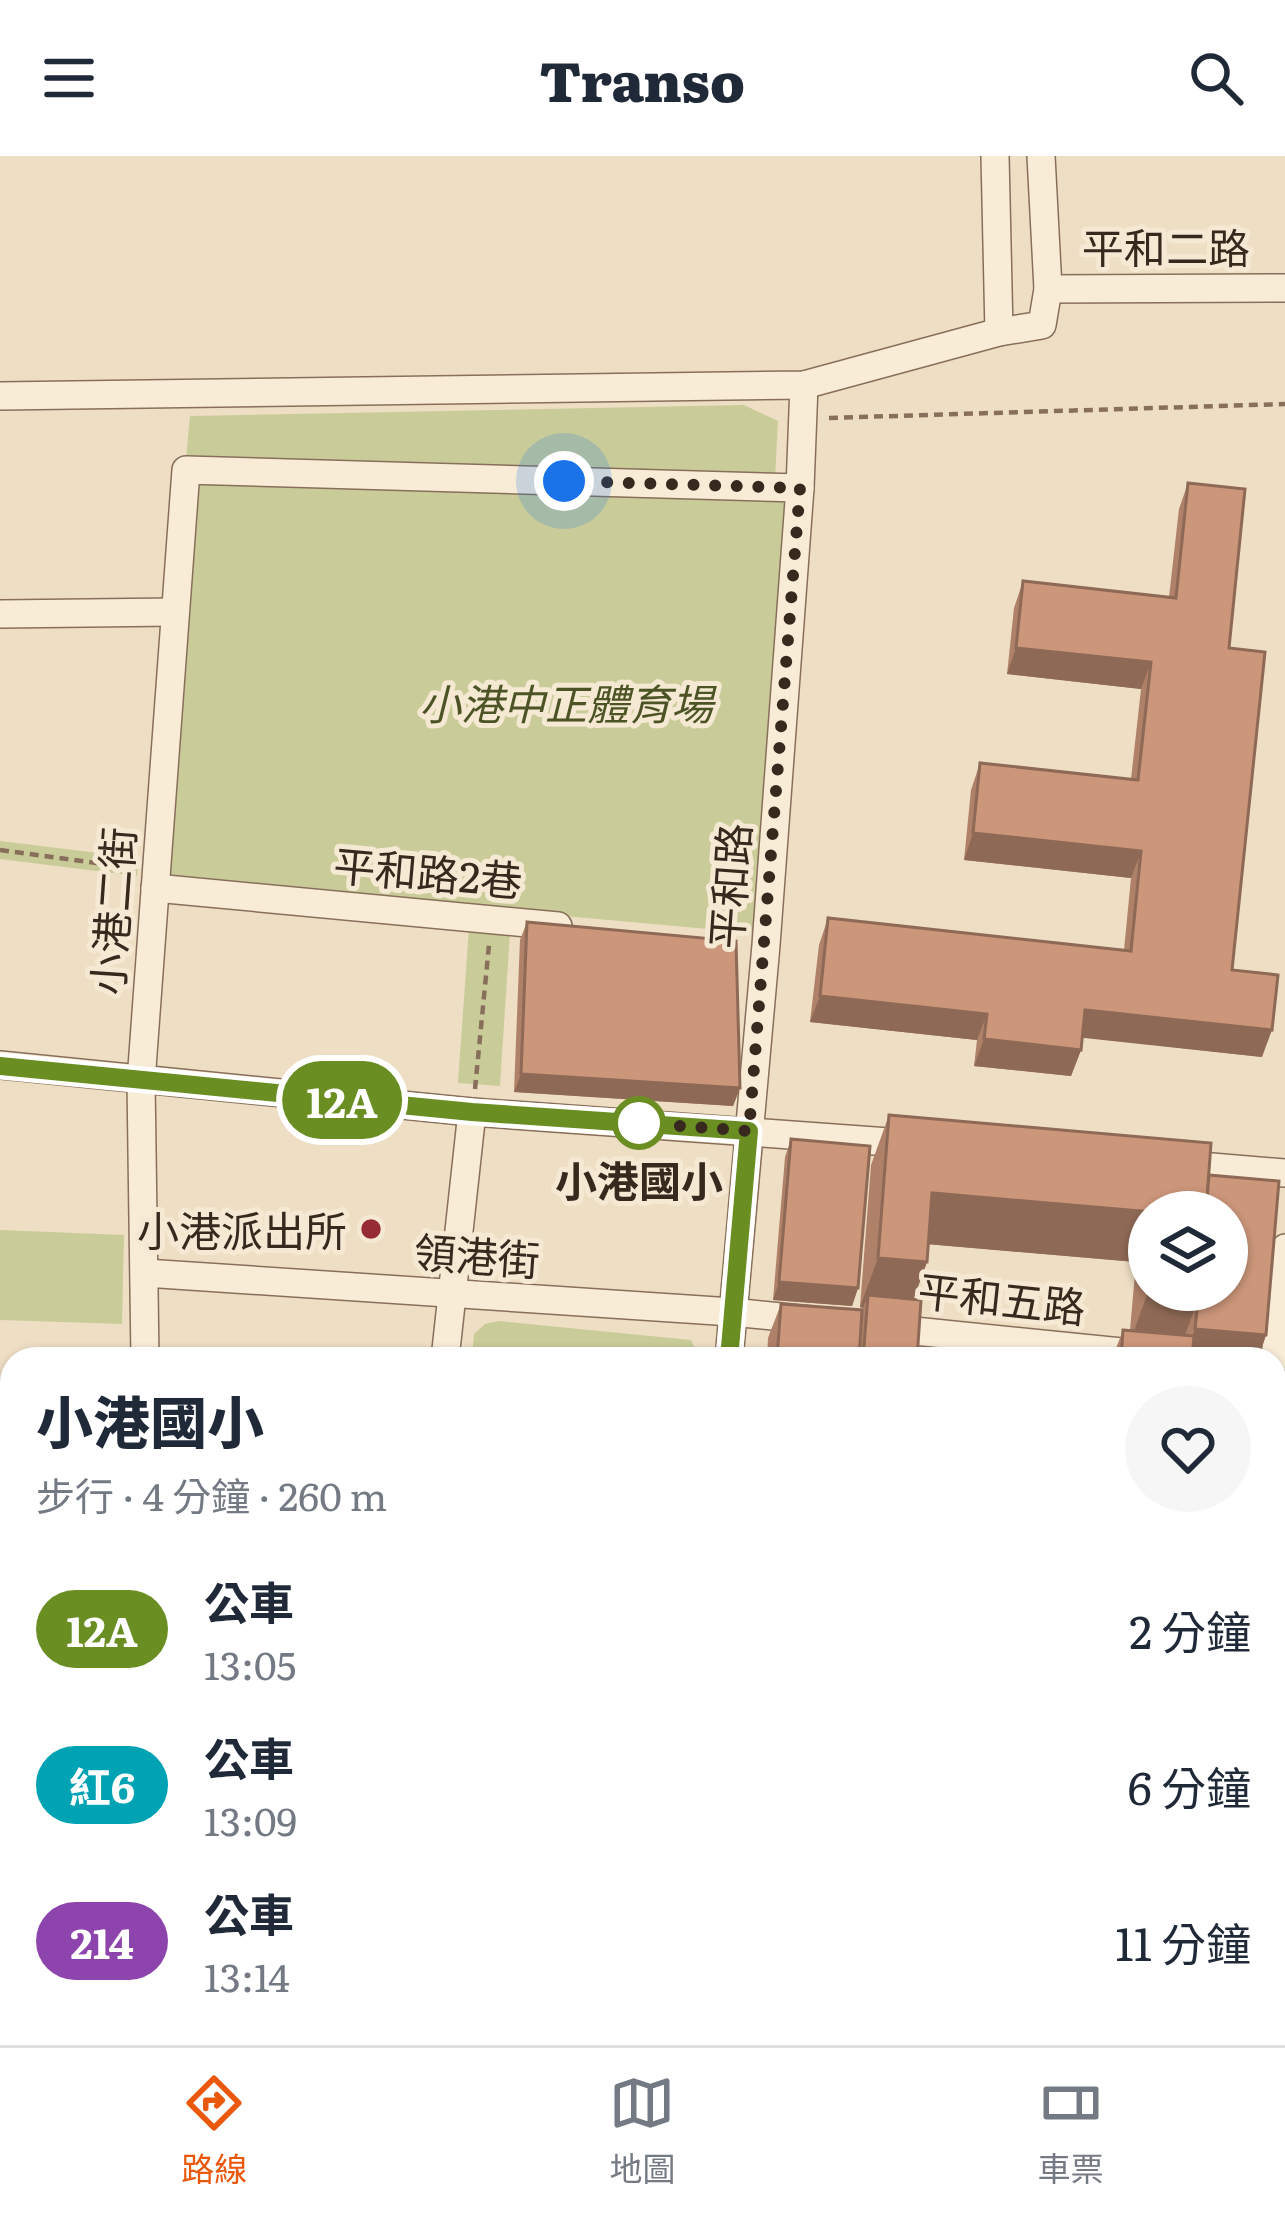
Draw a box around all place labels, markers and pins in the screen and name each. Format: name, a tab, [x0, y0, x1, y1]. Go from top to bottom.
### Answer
marker: 小港國小	[614, 1098, 664, 1148]
place label: 小港國小	[555, 1148, 723, 1210]
place label: 小港派出所	[137, 1198, 347, 1260]
marker: 小港派出所	[358, 1216, 384, 1242]

